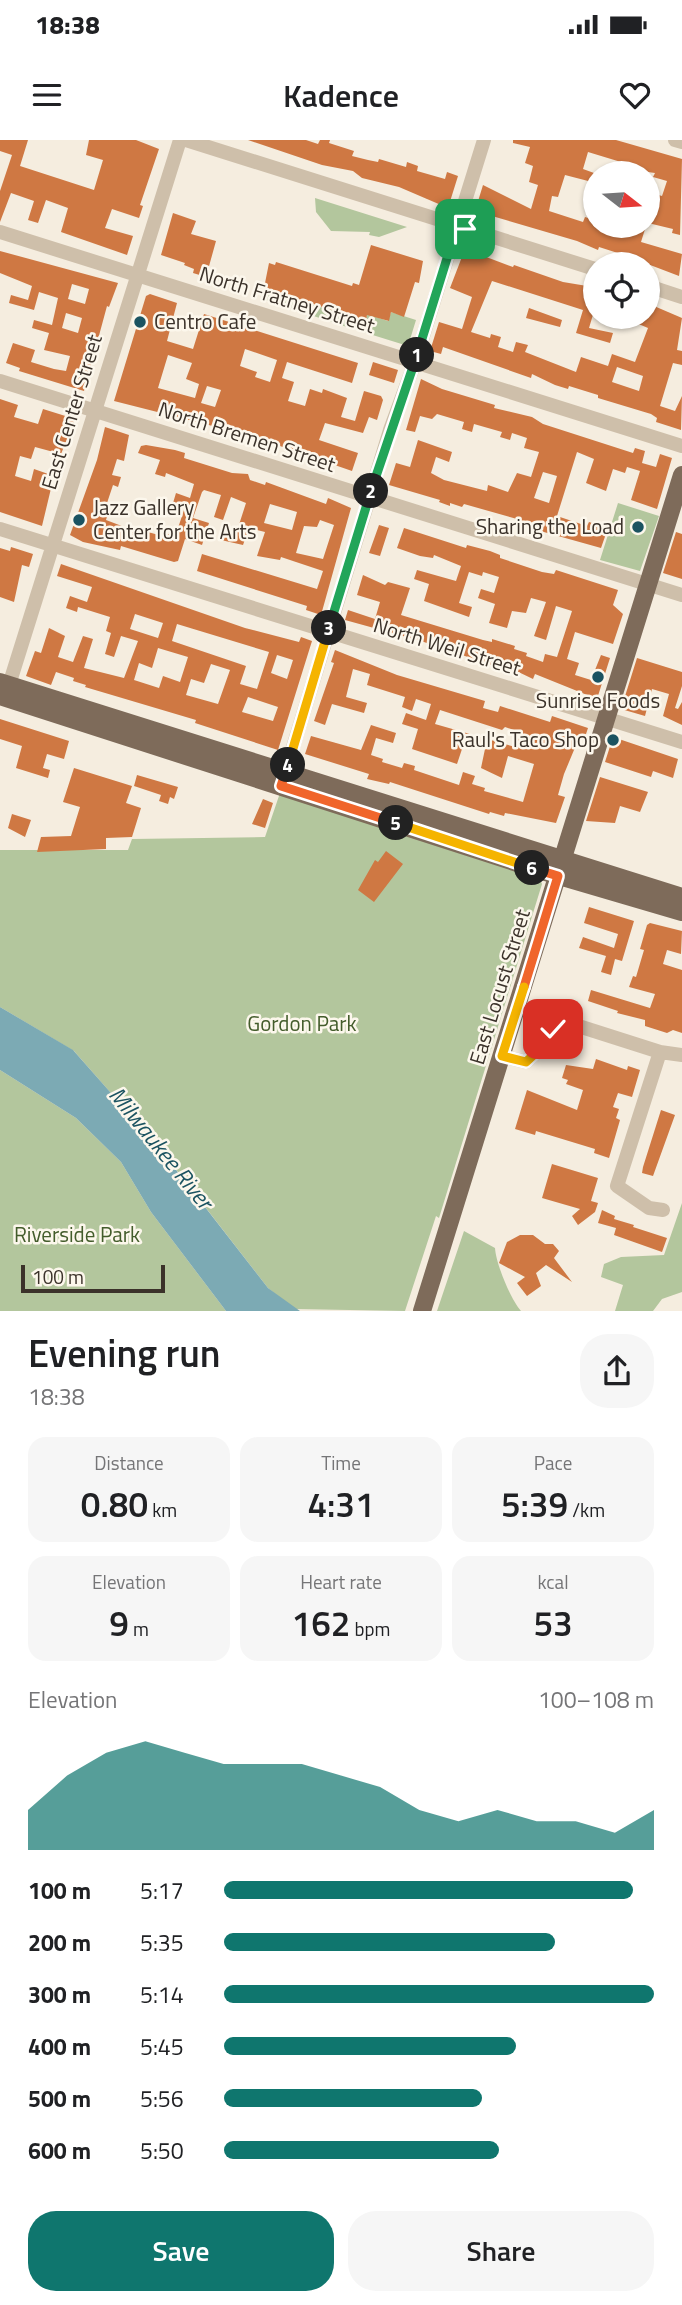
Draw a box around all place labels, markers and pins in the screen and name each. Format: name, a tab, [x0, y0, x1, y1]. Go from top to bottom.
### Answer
pin	[435, 199, 495, 259]
place label: Centro Cafe	[154, 305, 256, 337]
marker: Centro Cafe	[132, 314, 148, 330]
pin: 1	[400, 338, 434, 372]
pin: 2	[354, 474, 388, 508]
place label: Jazz Gallery Center for the Arts	[93, 491, 256, 547]
place label: Sharing the Load	[476, 510, 624, 542]
marker: Jazz Gallery Center for the Arts	[71, 512, 87, 528]
marker: Sharing the Load	[630, 519, 646, 535]
pin: 3	[312, 610, 346, 645]
marker: Sunrise Foods	[590, 669, 606, 685]
place label: Sunrise Foods	[536, 684, 660, 716]
place label: Raul's Taco Shop	[452, 723, 599, 755]
marker: Raul's Taco Shop	[605, 732, 621, 748]
pin: 4	[270, 748, 306, 782]
pin: 5	[378, 806, 414, 840]
pin: 6	[514, 850, 550, 886]
pin	[523, 999, 583, 1059]

